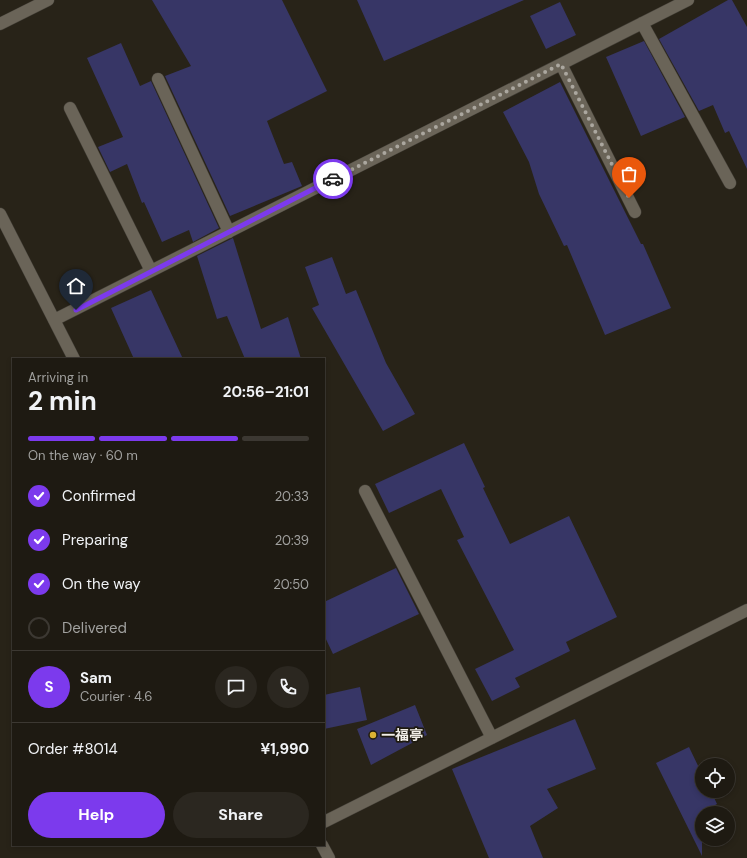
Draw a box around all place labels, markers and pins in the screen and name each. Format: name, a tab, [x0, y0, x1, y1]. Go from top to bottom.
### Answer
pin	[612, 157, 646, 198]
pin	[59, 269, 93, 310]
place label: 一福亭	[381, 726, 423, 744]
marker: 一福亭	[368, 730, 378, 740]

